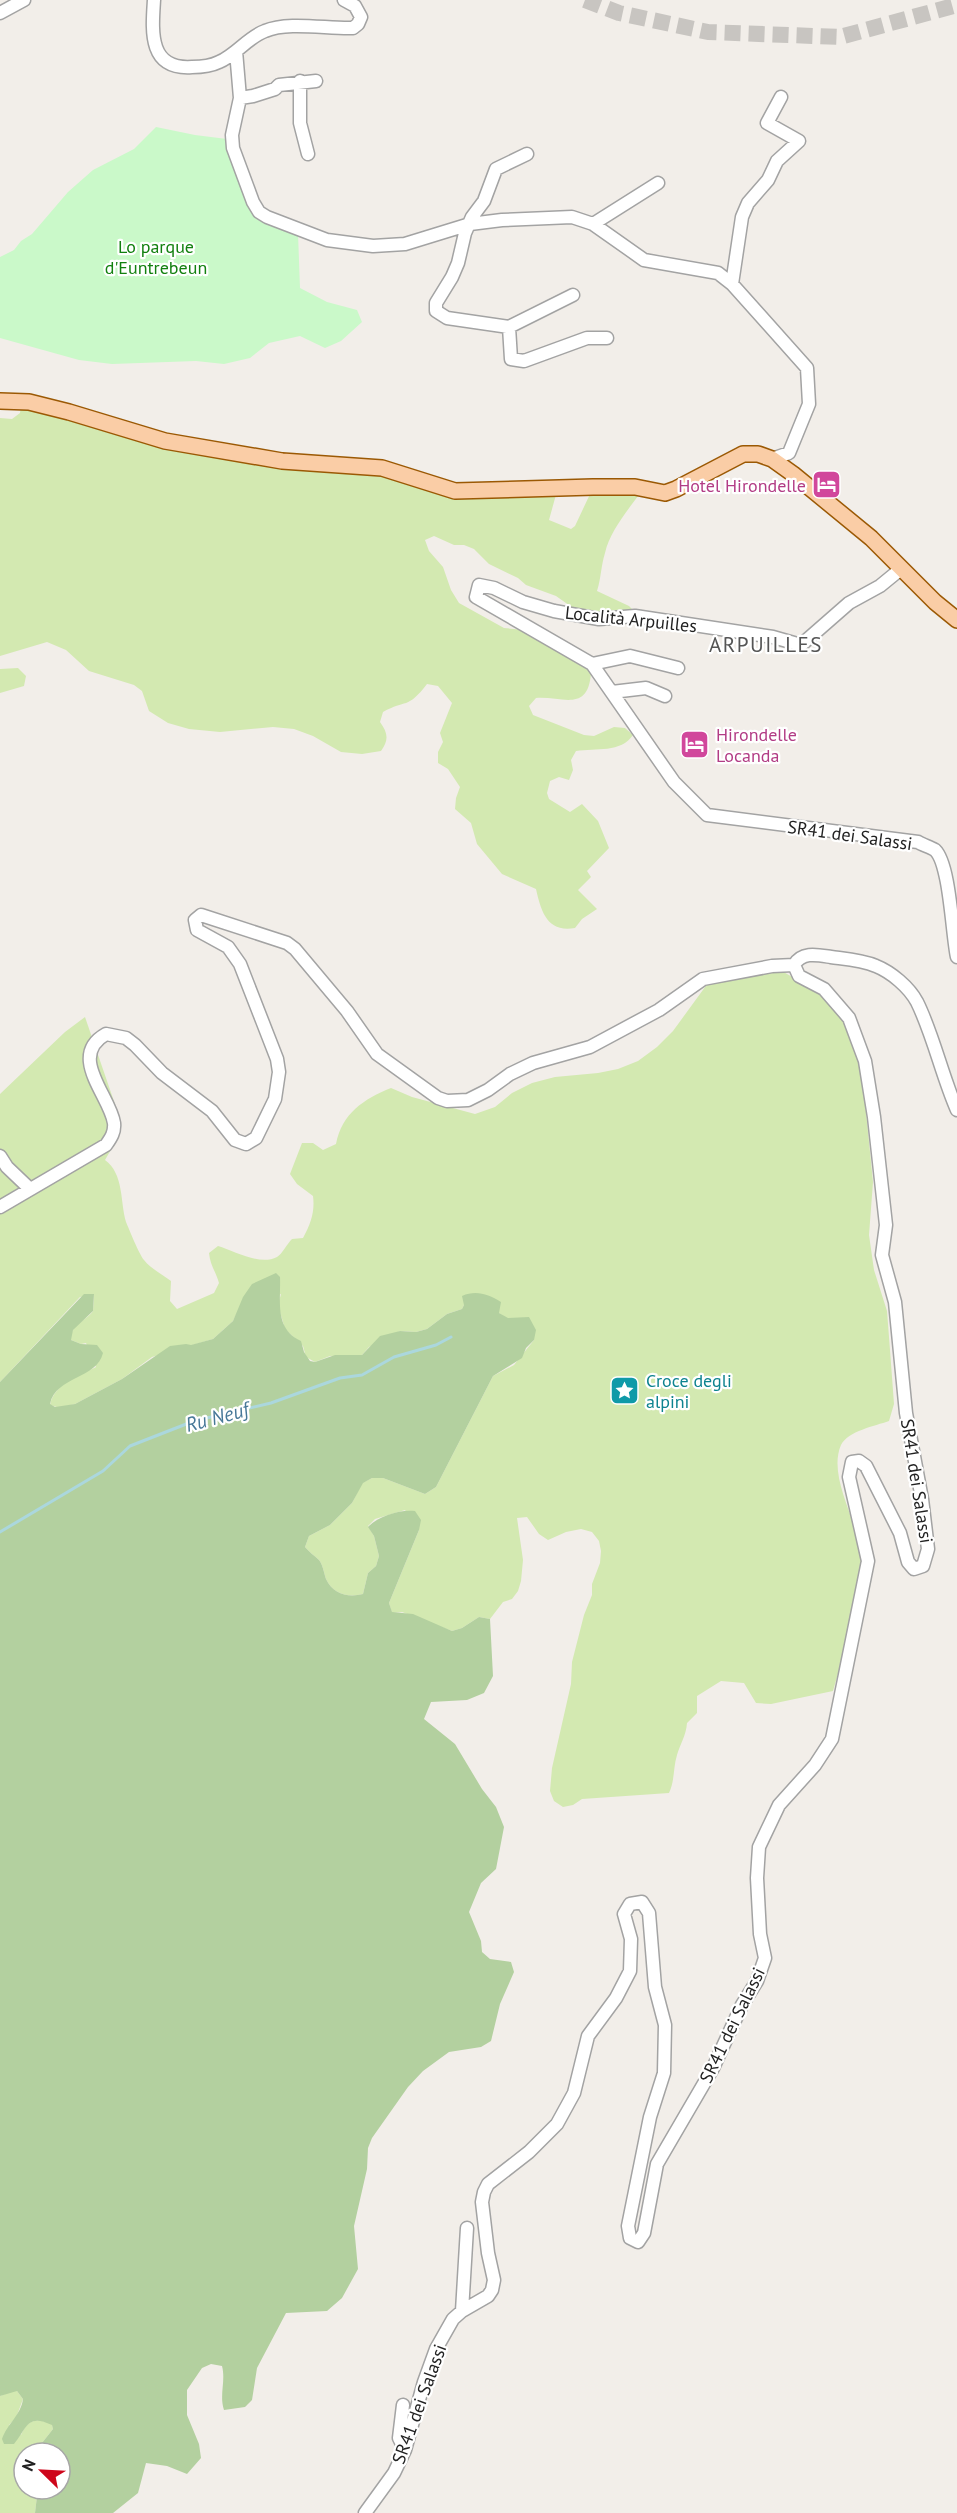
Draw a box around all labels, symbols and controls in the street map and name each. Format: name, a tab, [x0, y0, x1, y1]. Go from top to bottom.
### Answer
park label: Lo parque d'Euntrebeun	[105, 235, 207, 279]
hotel icon: Hotel Hirondelle	[811, 469, 843, 501]
place label: Hotel Hirondelle	[678, 474, 806, 497]
street label: Località Arpuilles	[564, 601, 698, 637]
district label: ARPUILLES	[709, 631, 823, 658]
place label: Hirondelle Locanda	[716, 723, 797, 767]
hotel icon: Hirondelle Locanda	[679, 728, 711, 760]
street label: SR41 dei Salassi	[786, 815, 914, 855]
place label: Croce degli alpini	[646, 1369, 732, 1413]
place icon: Croce degli alpini	[609, 1374, 641, 1406]
water label: Ru Neuf	[183, 1395, 255, 1438]
street label: SR41 dei Salassi	[896, 1417, 938, 1545]
street label: SR41 dei Salassi	[694, 1963, 770, 2087]
street label: SR41 dei Salassi	[387, 2341, 451, 2467]
north arrow	[12, 2441, 72, 2501]
text: N	[17, 2456, 40, 2474]

